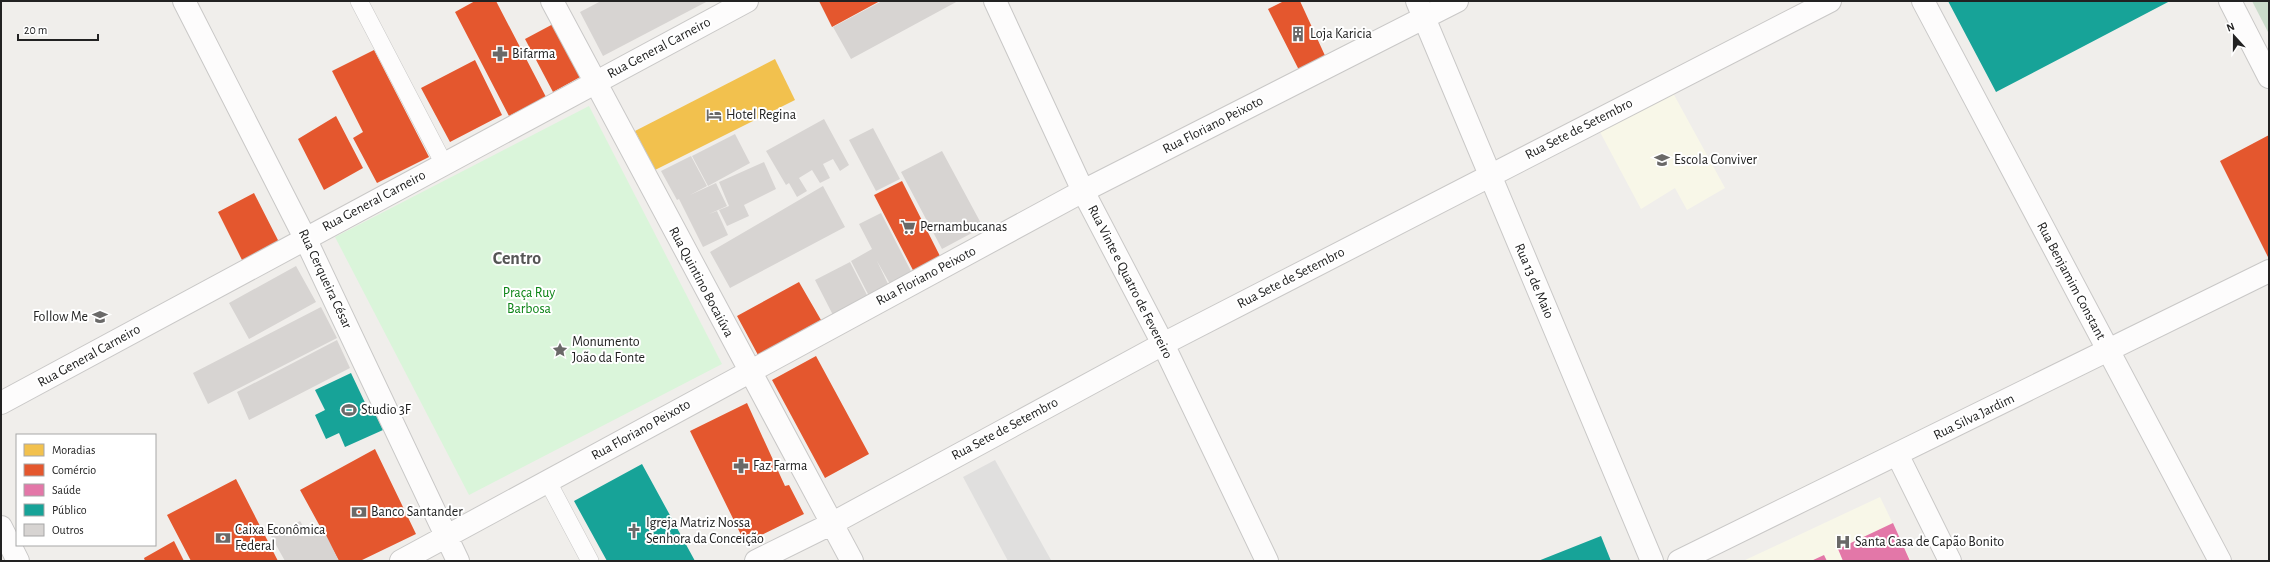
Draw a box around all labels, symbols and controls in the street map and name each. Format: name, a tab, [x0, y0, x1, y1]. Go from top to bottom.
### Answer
street label: Rua General Carneiro	[605, 15, 713, 81]
scale bar	[18, 16, 98, 42]
north arrow	[2214, 16, 2254, 56]
text: N	[2225, 21, 2236, 34]
text: 20 m	[24, 24, 47, 36]
building icon: Loja Karicia	[1289, 25, 1307, 43]
place label: Loja Karicia	[1310, 27, 1373, 41]
pharmacy icon: Bifarma	[491, 45, 509, 63]
place label: Bifarma	[512, 47, 556, 61]
street label: Rua Floriano Peixoto	[1160, 94, 1266, 156]
street label: Rua Sete de Setembro	[1523, 96, 1635, 162]
hotel icon: Hotel Regina	[705, 106, 723, 124]
place label: Hotel Regina	[726, 108, 797, 122]
school or university icon: Escola Conviver	[1653, 151, 1671, 169]
place label: Escola Conviver	[1674, 153, 1758, 167]
street label: Rua General Carneiro	[320, 168, 428, 234]
street label: Rua Vinte e Quatro de Fevereiro	[1085, 203, 1175, 361]
supermarket icon: Pernambucanas	[899, 218, 917, 236]
place label: Pernambucanas	[920, 220, 1007, 234]
street label: Rua Benjamim Constant	[2034, 220, 2108, 343]
street label: Rua Quintino Bocaiúva	[666, 224, 736, 340]
street label: Rua Cerqueira César	[296, 227, 354, 331]
street label: Rua 13 de Maio	[1512, 241, 1556, 321]
street label: Rua Floriano Peixoto	[874, 244, 978, 308]
street label: Rua Sete de Setembro	[1235, 245, 1347, 311]
district label: Centro	[493, 250, 541, 268]
park label: Praça Ruy Barbosa	[503, 286, 555, 316]
school or university icon: Follow Me	[91, 308, 109, 326]
place label: Follow Me	[33, 310, 88, 324]
street label: Rua General Carneiro	[35, 322, 143, 390]
place label: Monumento João da Fonte	[572, 335, 645, 365]
place icon: Monumento João da Fonte	[551, 341, 569, 359]
street label: Rua Silva Jardim	[1931, 391, 2017, 443]
street label: Rua Sete de Setembro	[949, 395, 1061, 463]
street label: Rua Floriano Peixoto	[589, 397, 693, 463]
sports icon: Studio 3F	[340, 401, 358, 419]
place label: Studio 3F	[361, 403, 412, 417]
legend	[16, 434, 156, 546]
text: Moradias	[52, 444, 95, 456]
pharmacy icon: Faz Farma	[732, 457, 750, 475]
place label: Faz Farma	[753, 459, 808, 473]
text: Comércio	[52, 464, 96, 476]
text: Saúde	[52, 484, 81, 496]
bank icon: Banco Santander	[350, 503, 368, 521]
text: Público	[52, 504, 87, 516]
place label: Banco Santander	[371, 505, 463, 519]
place label: Igreja Matriz Nossa Senhora da Conceição	[646, 516, 764, 546]
church icon: Igreja Matriz Nossa Senhora da Conceição	[625, 522, 643, 540]
place label: Caixa Econômica Federal	[235, 523, 326, 553]
text: Outros	[52, 524, 84, 536]
bank icon: Caixa Econômica Federal	[214, 529, 232, 547]
hospital icon: Santa Casa de Capão Bonito	[1834, 533, 1852, 551]
place label: Santa Casa de Capão Bonito	[1855, 535, 2004, 549]

